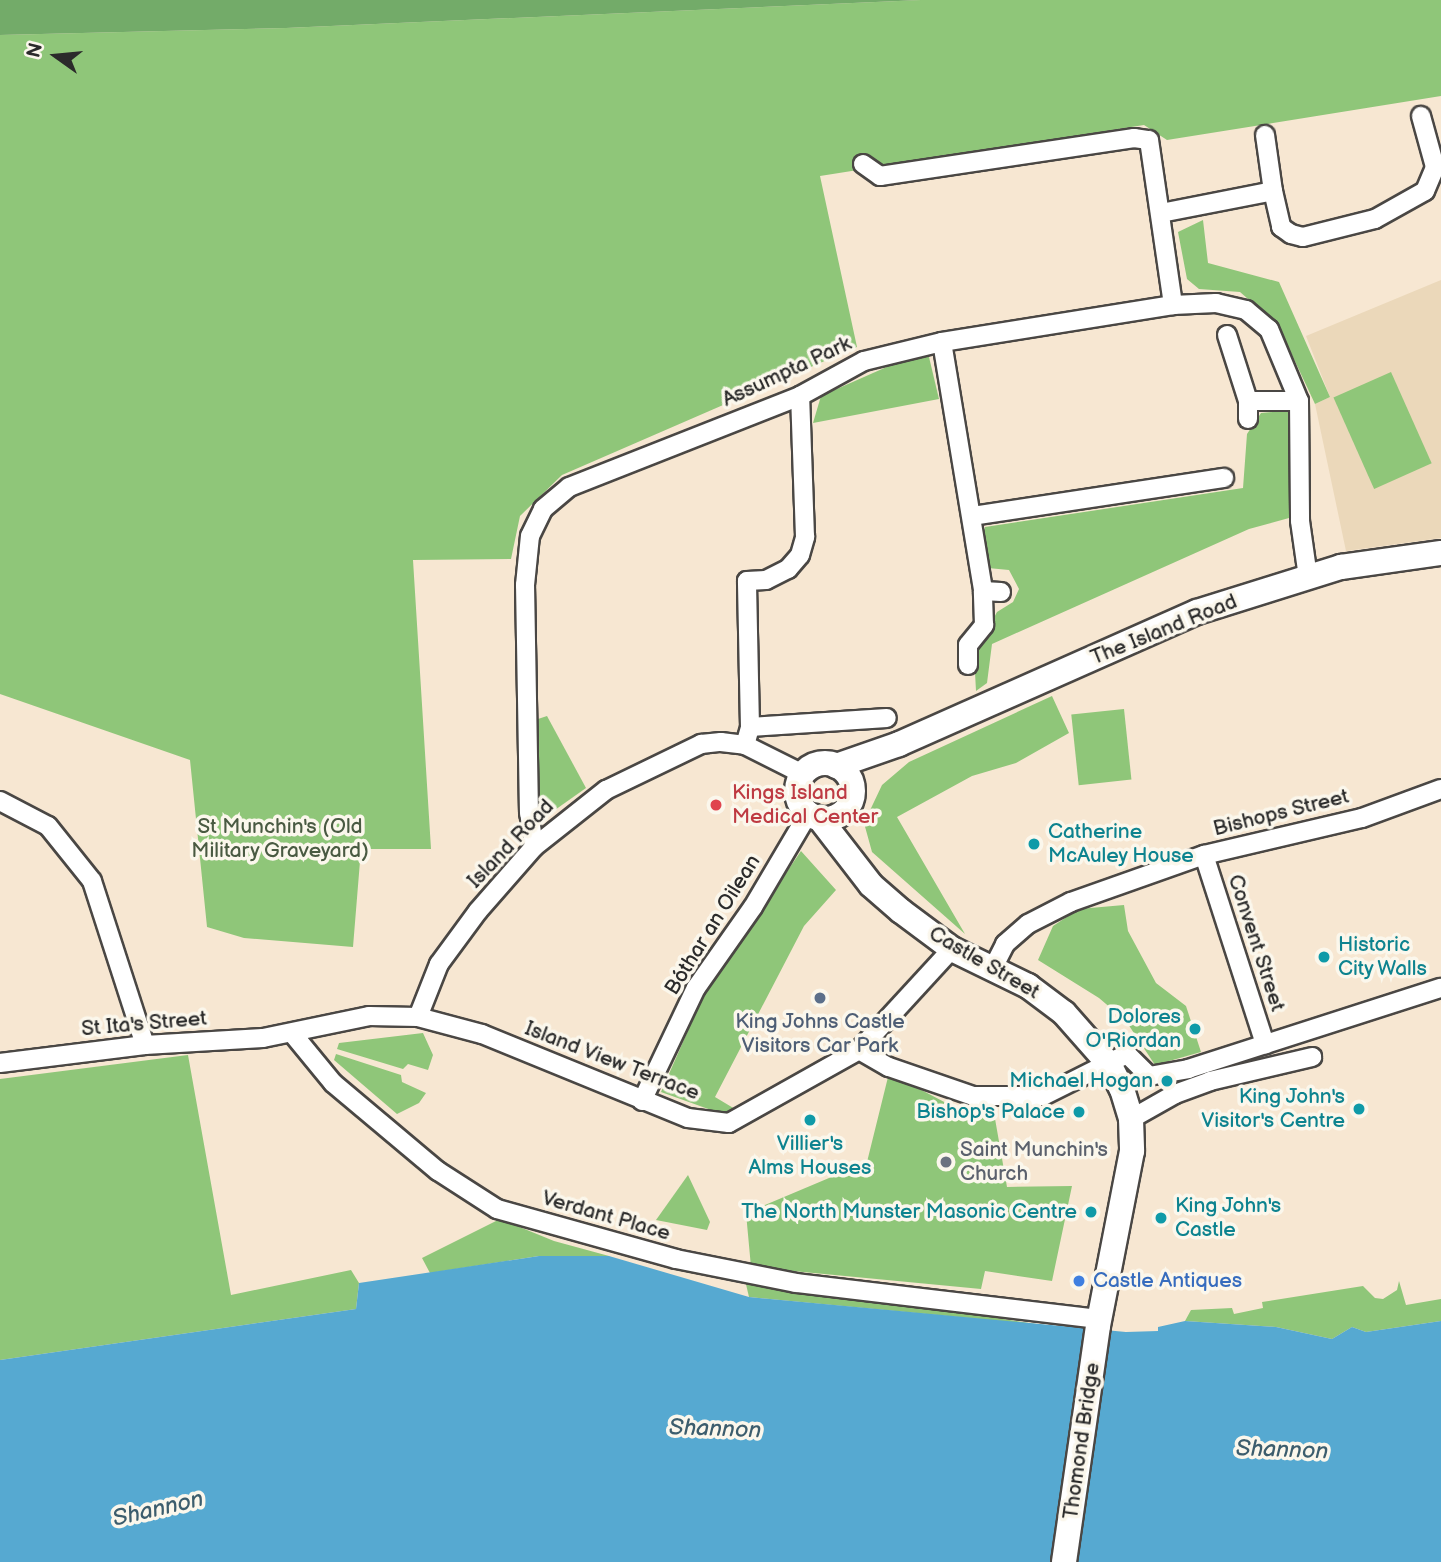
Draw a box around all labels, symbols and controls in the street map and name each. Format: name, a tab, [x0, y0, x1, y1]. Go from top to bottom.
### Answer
north arrow	[21, 21, 91, 91]
text: N	[22, 41, 48, 60]
street label: Assumpta Park	[719, 331, 855, 413]
street label: The Island Road	[1087, 589, 1241, 671]
place label: Kings Island Medical Center	[732, 780, 878, 830]
street label: Bishops Street	[1210, 784, 1352, 842]
street label: Island Road	[462, 794, 560, 894]
marker: Kings Island Medical Center	[706, 795, 726, 815]
park label: St Munchin's (Old Military Graveyard)	[191, 814, 369, 864]
place label: Catherine McAuley House	[1048, 819, 1195, 869]
marker: Catherine McAuley House	[1026, 836, 1042, 852]
street label: Bóthar an Oilean	[660, 850, 766, 1000]
street label: Convent Street	[1222, 871, 1290, 1015]
street label: Castle Street	[924, 921, 1044, 1005]
place label: Historic City Walls	[1338, 932, 1429, 982]
marker: Historic City Walls	[1316, 949, 1332, 965]
marker: King Johns Castle Visitors Car Park	[812, 990, 828, 1006]
place label: Dolores O'Riordan	[1086, 1004, 1181, 1054]
street label: St Ita's Street	[80, 1006, 208, 1042]
place label: King Johns Castle Visitors Car Park	[735, 1009, 905, 1059]
street label: Island View Terrace	[521, 1016, 703, 1106]
marker: Dolores O'Riordan	[1187, 1021, 1203, 1037]
place label: Michael Hogan	[1009, 1068, 1153, 1094]
marker: Michael Hogan	[1159, 1073, 1175, 1089]
place label: King John's Visitor's Centre	[1201, 1084, 1345, 1134]
place label: Bishop's Palace	[916, 1099, 1065, 1125]
marker: King John's Visitor's Centre	[1351, 1101, 1367, 1117]
marker: Bishop's Palace	[1071, 1104, 1087, 1120]
marker: Villier's Alms Houses	[802, 1112, 818, 1128]
place label: Villier's Alms Houses	[749, 1131, 871, 1181]
place label: Saint Munchin's Church	[960, 1137, 1108, 1187]
marker: Saint Munchin's Church	[938, 1154, 954, 1170]
street label: Verdant Place	[539, 1186, 673, 1246]
place label: King John's Castle	[1175, 1193, 1282, 1243]
place label: The North Munster Masonic Centre	[741, 1199, 1077, 1225]
marker: The North Munster Masonic Centre	[1083, 1204, 1099, 1220]
marker: King John's Castle	[1153, 1210, 1169, 1226]
place label: Castle Antiques	[1093, 1268, 1242, 1294]
marker: Castle Antiques	[1071, 1273, 1087, 1289]
street label: Thomond Bridge	[1059, 1361, 1105, 1521]
water label: Shannon	[668, 1414, 762, 1444]
water label: Shannon	[1235, 1435, 1329, 1465]
water label: Shannon	[110, 1485, 206, 1533]

